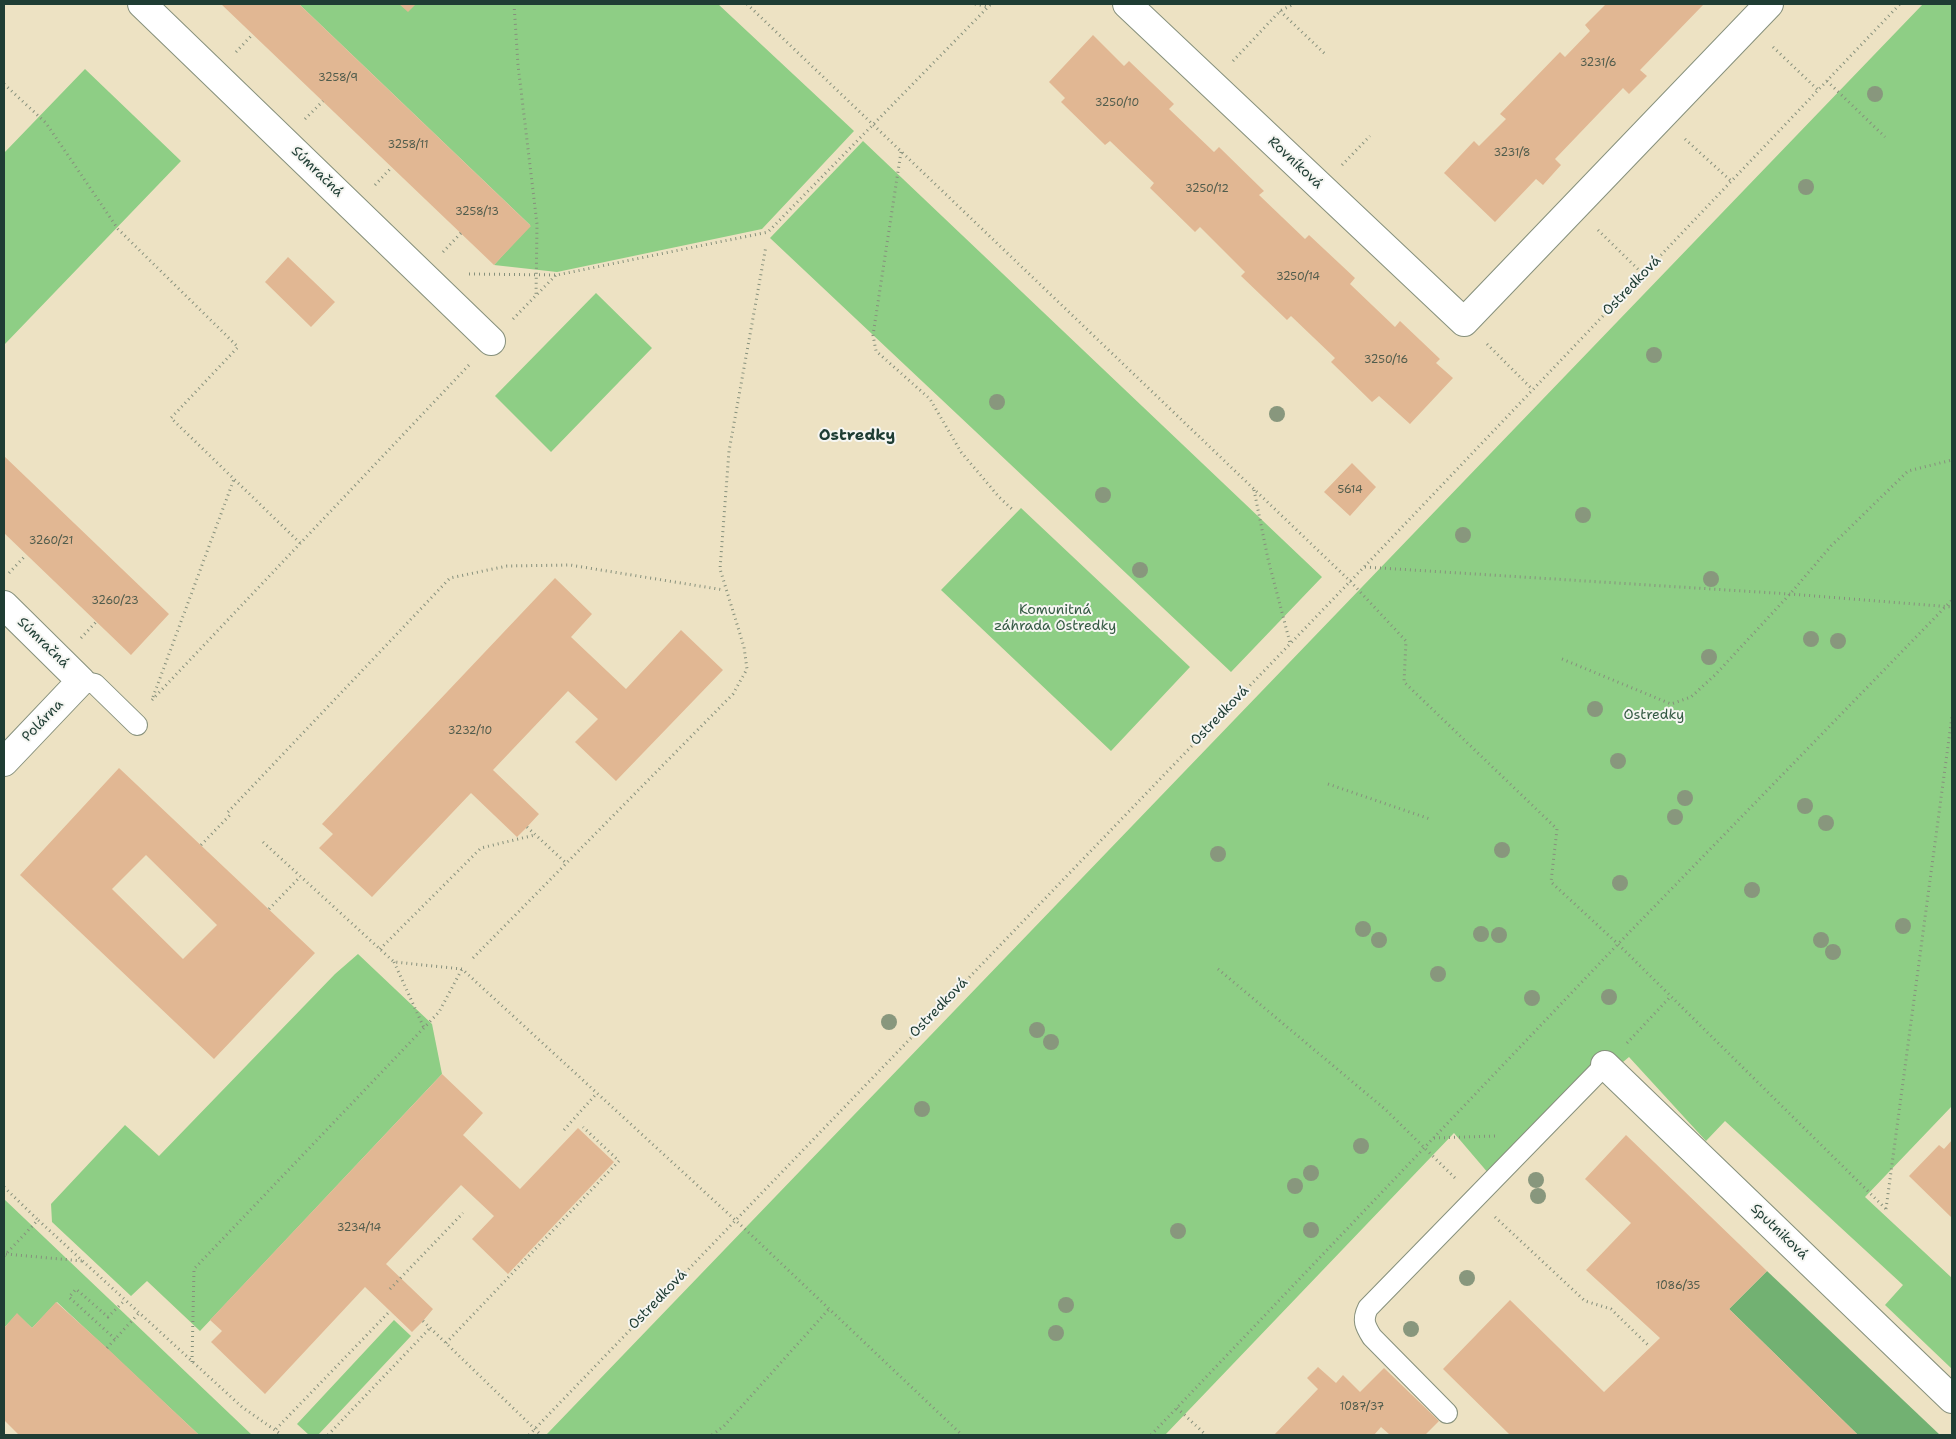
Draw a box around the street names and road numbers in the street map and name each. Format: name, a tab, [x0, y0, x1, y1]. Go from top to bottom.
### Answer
street label: Rovníková	[1264, 133, 1326, 193]
street label: Súmračná	[288, 143, 346, 201]
street label: Ostredková	[1599, 253, 1665, 319]
street label: Súmračná	[14, 614, 72, 672]
street label: Ostredková	[1187, 683, 1253, 749]
street label: Polárna	[19, 696, 67, 746]
street label: Ostredková	[906, 975, 972, 1041]
street label: Sputniková	[1747, 1201, 1811, 1263]
street label: Ostredková	[625, 1267, 691, 1333]

